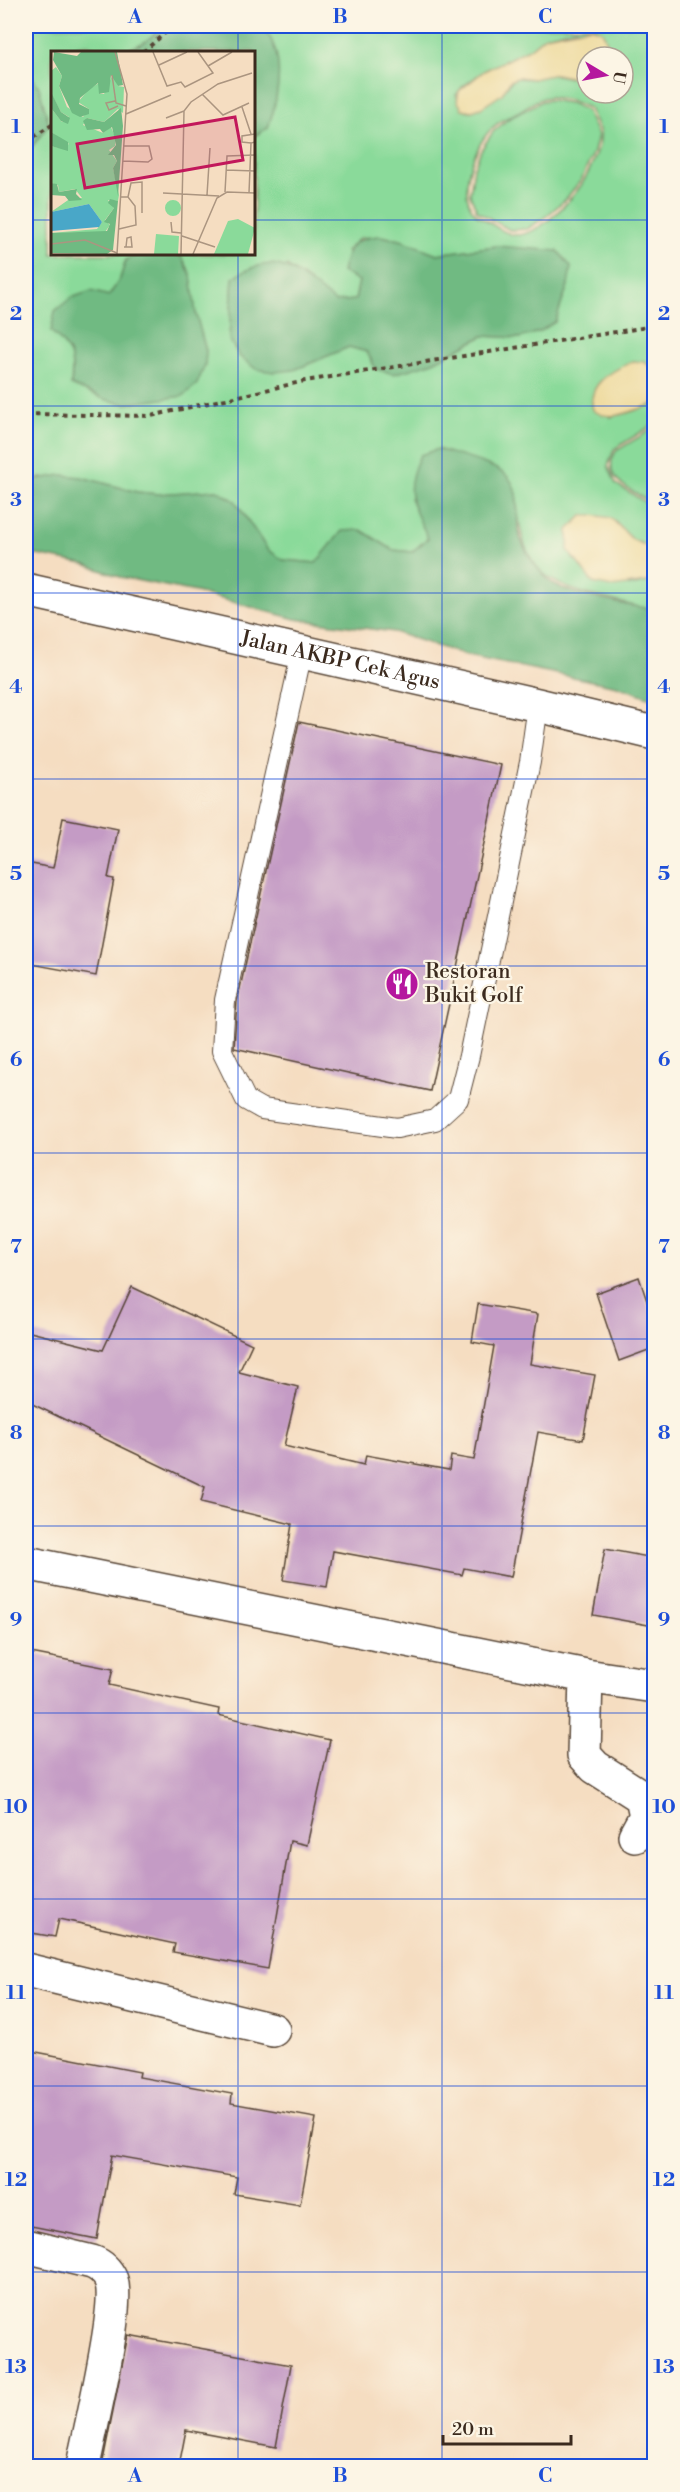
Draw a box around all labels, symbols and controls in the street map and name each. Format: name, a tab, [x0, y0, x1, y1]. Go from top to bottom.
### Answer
text: A	[127, 5, 143, 30]
text: B	[332, 5, 348, 30]
text: C	[538, 5, 552, 30]
north arrow	[575, 45, 635, 105]
inset map	[51, 51, 255, 255]
text: U	[608, 70, 630, 86]
text: 1	[11, 115, 21, 140]
text: 1	[659, 115, 669, 140]
text: 2	[10, 302, 22, 327]
text: 2	[658, 302, 670, 327]
text: 3	[10, 488, 22, 513]
text: 3	[658, 488, 670, 513]
street label: Jalan AKBP Cek Agus	[237, 625, 442, 696]
text: 4	[9, 675, 23, 700]
text: 4	[657, 675, 671, 700]
text: 5	[10, 862, 22, 887]
text: 5	[658, 862, 670, 887]
place label: Restoran Bukit Golf	[424, 959, 524, 1009]
restaurant icon: Restoran Bukit Golf	[384, 966, 420, 1002]
text: 6	[10, 1048, 23, 1073]
text: 6	[658, 1048, 671, 1073]
text: 7	[10, 1235, 22, 1260]
text: 7	[658, 1235, 670, 1260]
text: 8	[10, 1421, 23, 1446]
text: 8	[658, 1421, 671, 1446]
text: 9	[10, 1608, 22, 1633]
text: 9	[658, 1608, 670, 1633]
text: 10	[4, 1795, 28, 1820]
text: 10	[652, 1795, 676, 1820]
text: 11	[6, 1981, 26, 2006]
text: 11	[654, 1981, 674, 2006]
text: 12	[5, 2168, 27, 2193]
text: 12	[653, 2168, 675, 2193]
text: 13	[5, 2355, 27, 2380]
text: 13	[653, 2355, 675, 2380]
scale bar	[443, 2408, 570, 2446]
text: 20 m	[452, 2418, 494, 2441]
text: A	[127, 2464, 143, 2489]
text: B	[332, 2464, 348, 2489]
text: C	[538, 2464, 552, 2489]

